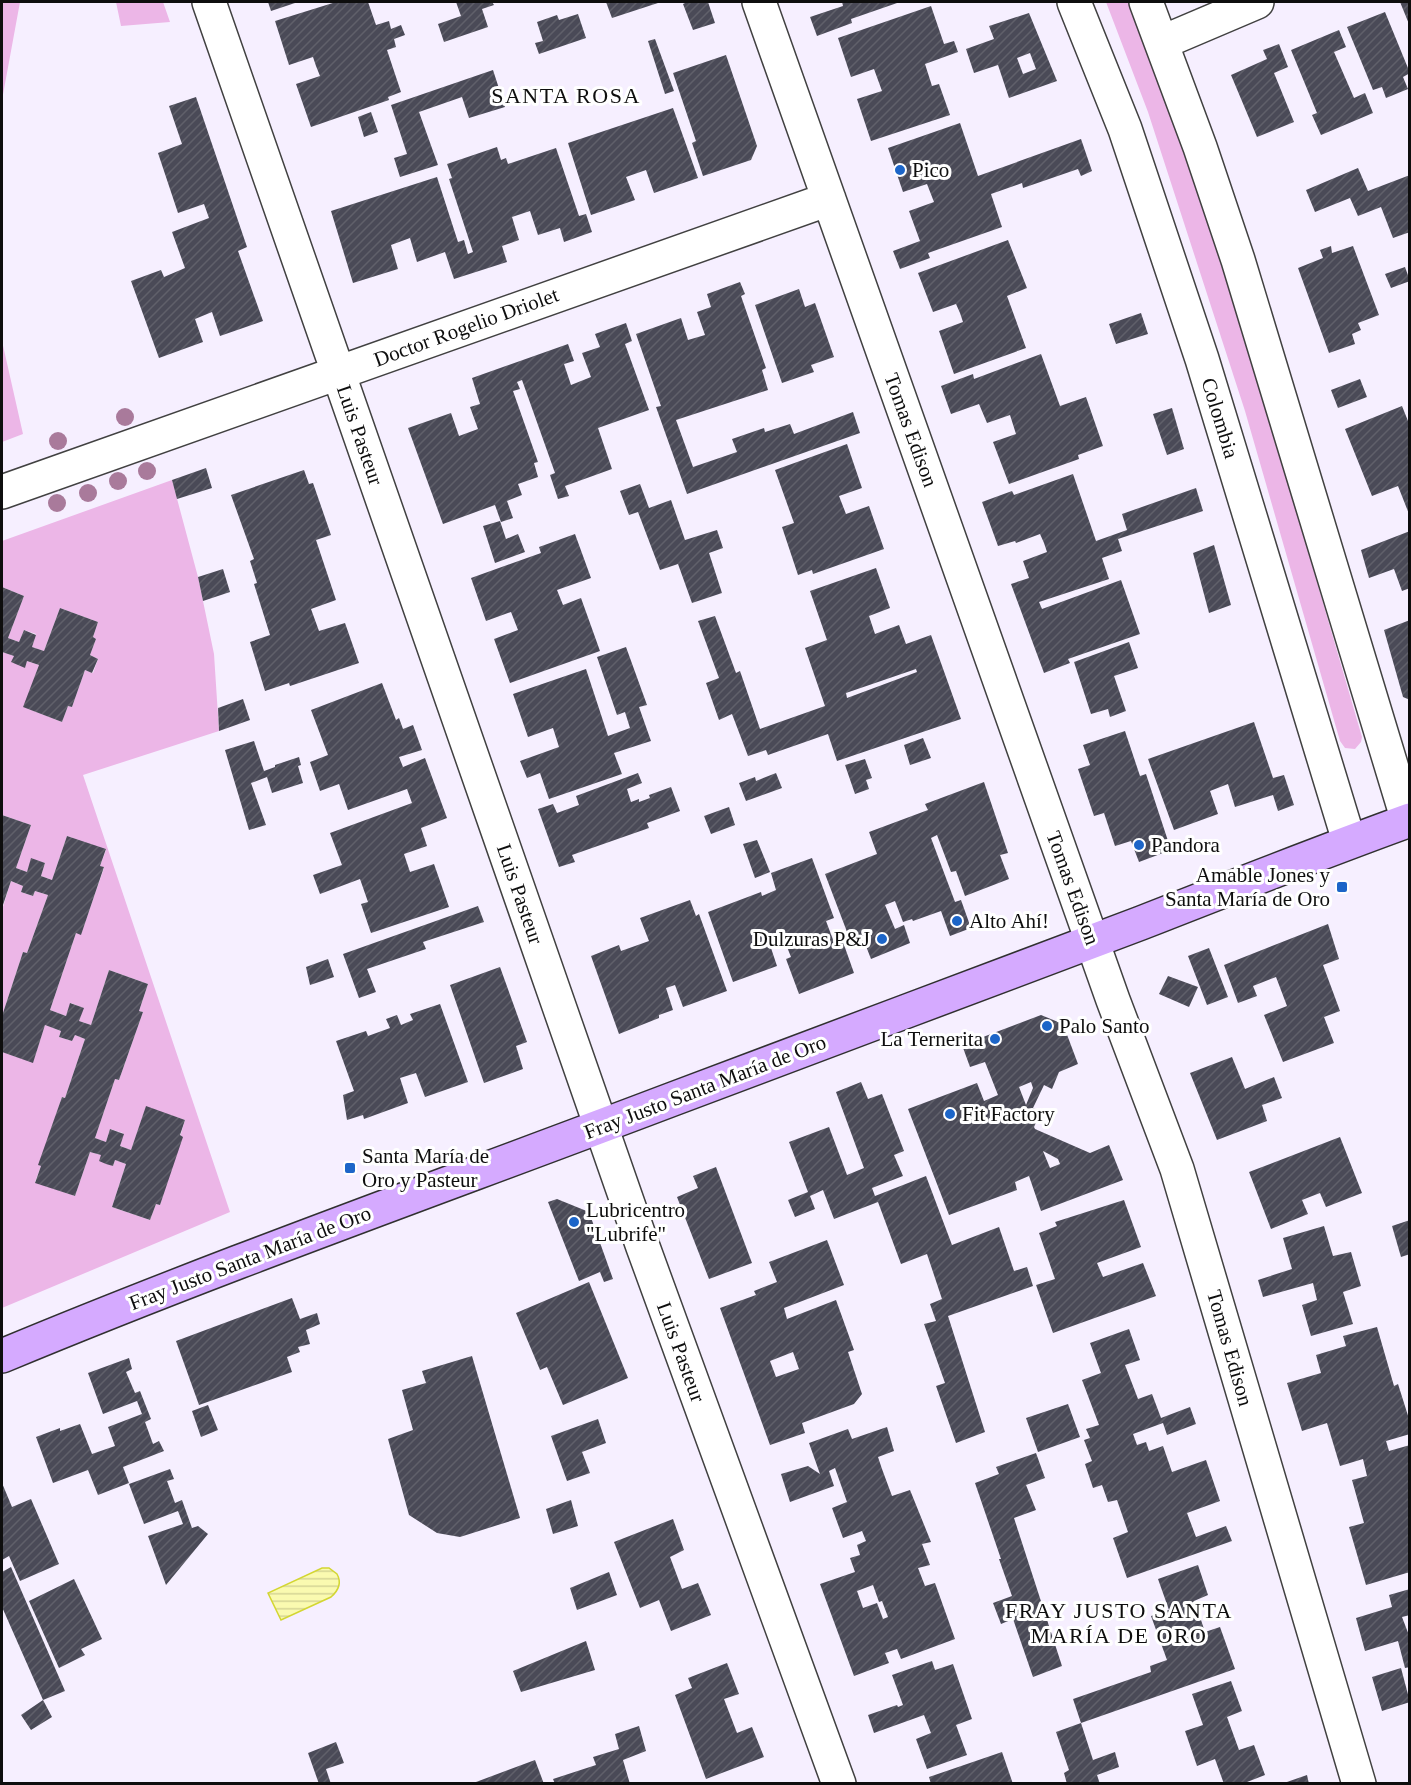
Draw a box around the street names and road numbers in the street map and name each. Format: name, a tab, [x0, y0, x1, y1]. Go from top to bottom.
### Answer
street label: Doctor Rogelio Driolet	[370, 282, 562, 372]
street label: Tomas Edison	[879, 370, 943, 491]
street label: Colombia	[1196, 375, 1244, 462]
street label: Luis Pasteur	[332, 382, 388, 488]
street label: Tomas Edison	[1041, 828, 1105, 949]
street label: Luis Pasteur	[492, 841, 548, 947]
street label: Fray Justo Santa María de Oro	[581, 1030, 829, 1144]
street label: Fray Justo Santa María de Oro	[126, 1201, 374, 1315]
street label: Tomas Edison	[1202, 1287, 1258, 1409]
street label: Luis Pasteur	[652, 1299, 710, 1405]

